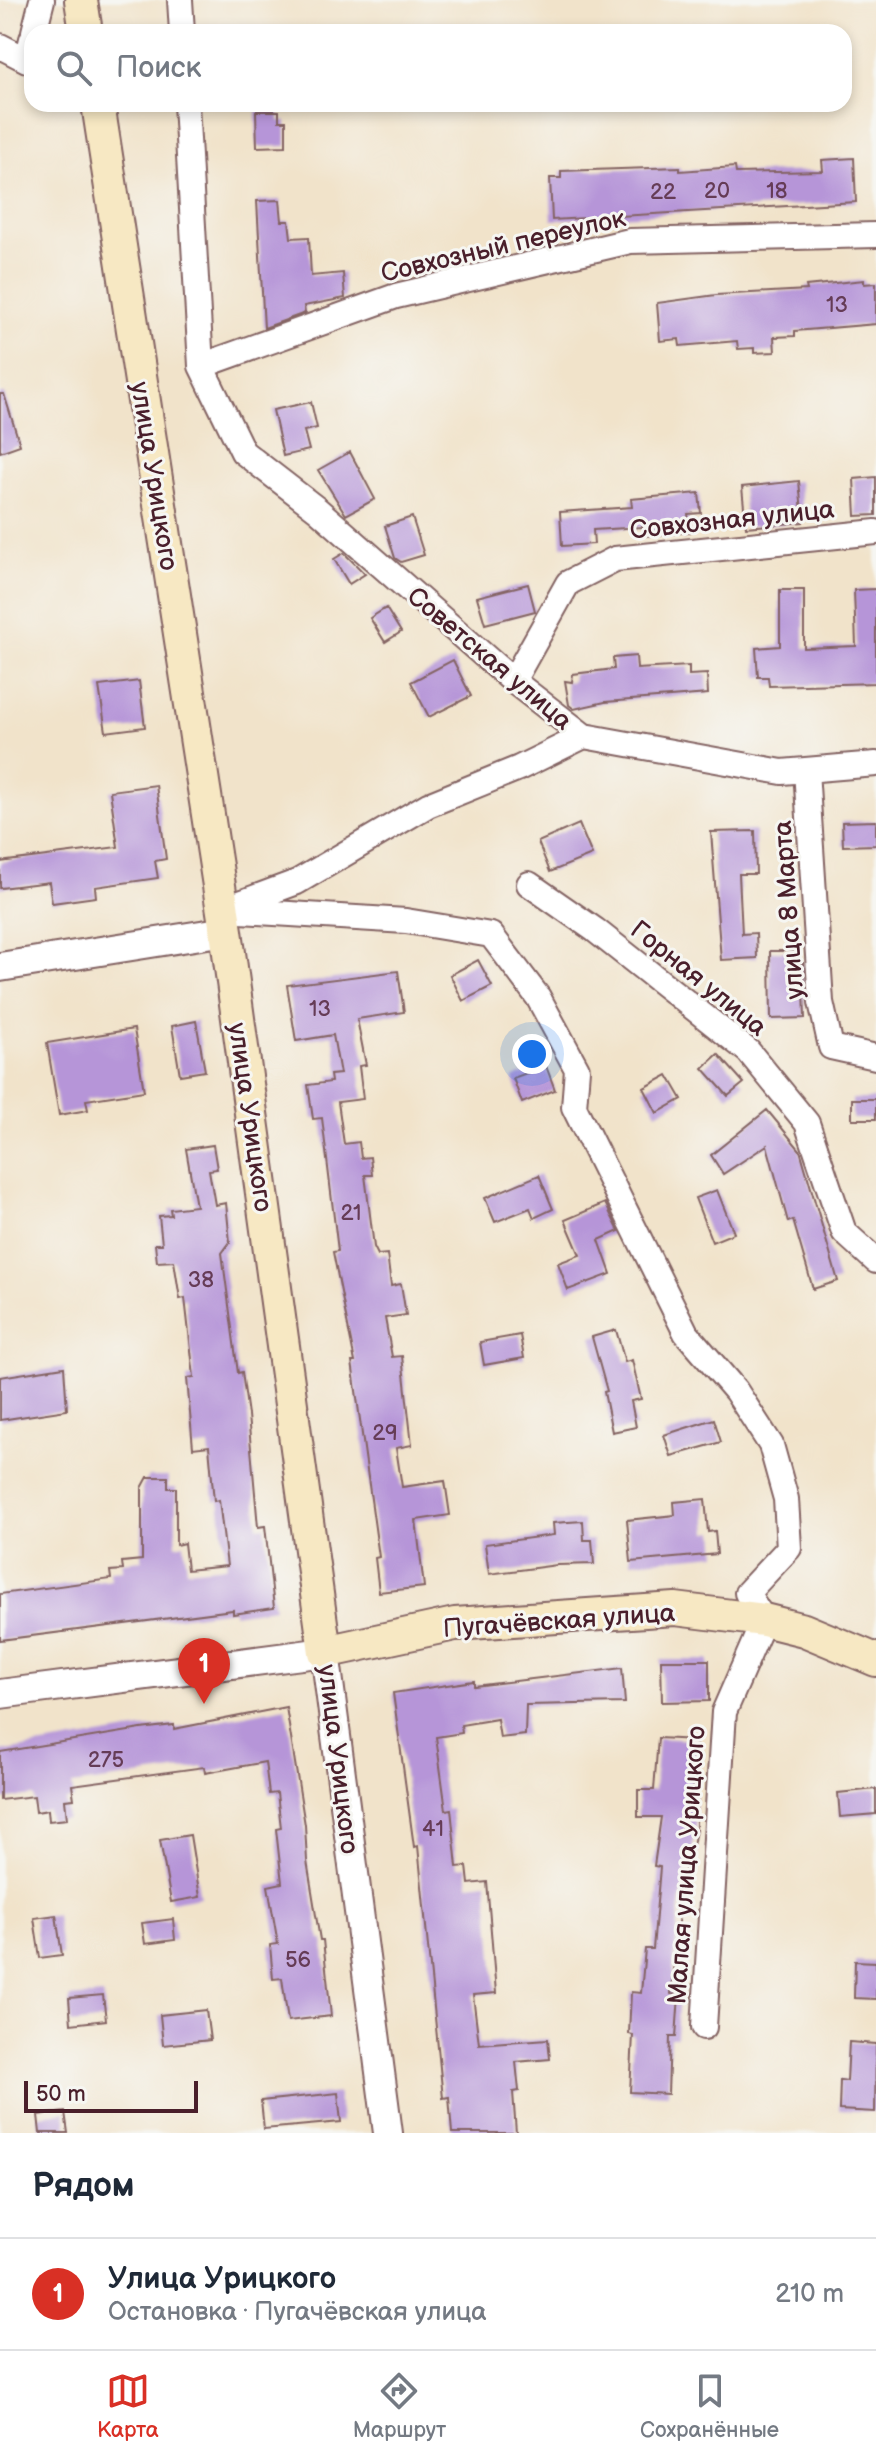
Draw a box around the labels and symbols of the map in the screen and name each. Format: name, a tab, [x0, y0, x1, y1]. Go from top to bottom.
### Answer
house number: 20	[704, 178, 730, 205]
house number: 18	[766, 178, 788, 205]
house number: 22	[650, 179, 676, 206]
street label: Совхозный переулок	[378, 203, 629, 290]
house number: 13	[826, 292, 848, 319]
street label: улица Урицкого	[123, 380, 184, 573]
street label: Совхозная улица	[628, 494, 836, 547]
street label: Советская улица	[400, 581, 578, 737]
street label: улица 8 Марта	[768, 819, 811, 1000]
street label: Горная улица	[624, 915, 772, 1043]
house number: 13	[309, 996, 331, 1023]
street label: улица Урицкого	[221, 1021, 278, 1214]
your location	[512, 1034, 552, 1074]
house number: 21	[340, 1200, 362, 1227]
house number: 38	[188, 1267, 214, 1294]
house number: 29	[372, 1420, 398, 1447]
street label: Пугачёвская улица	[442, 1598, 676, 1645]
pin: 1	[178, 1638, 230, 1704]
street label: улица Урицкого	[311, 1663, 365, 1856]
street label: Малая улица Урицкого	[662, 1725, 713, 2005]
house number: 275	[88, 1747, 124, 1774]
house number: 41	[422, 1816, 444, 1843]
house number: 56	[285, 1947, 311, 1974]
scale bar	[24, 2077, 198, 2113]

